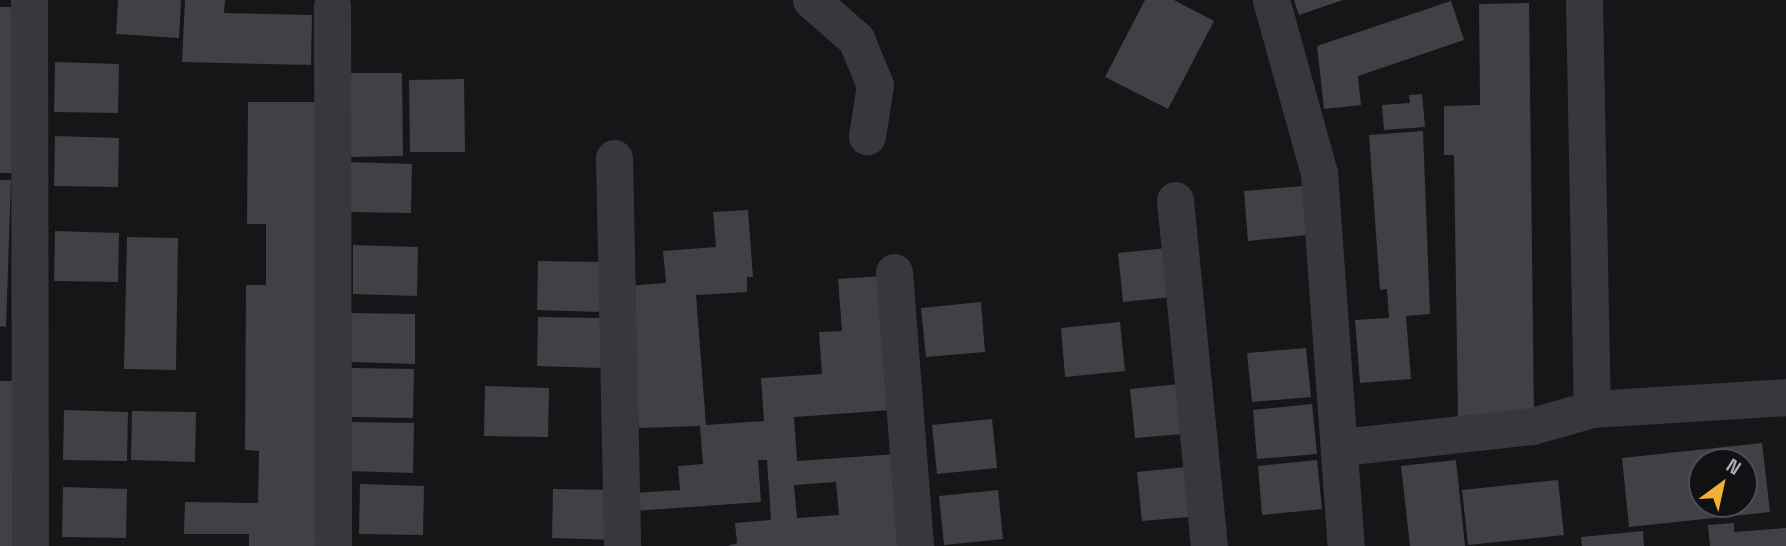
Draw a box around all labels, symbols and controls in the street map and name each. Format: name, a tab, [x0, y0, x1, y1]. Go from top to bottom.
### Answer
north arrow	[1688, 448, 1758, 518]
text: N	[1721, 453, 1746, 481]

